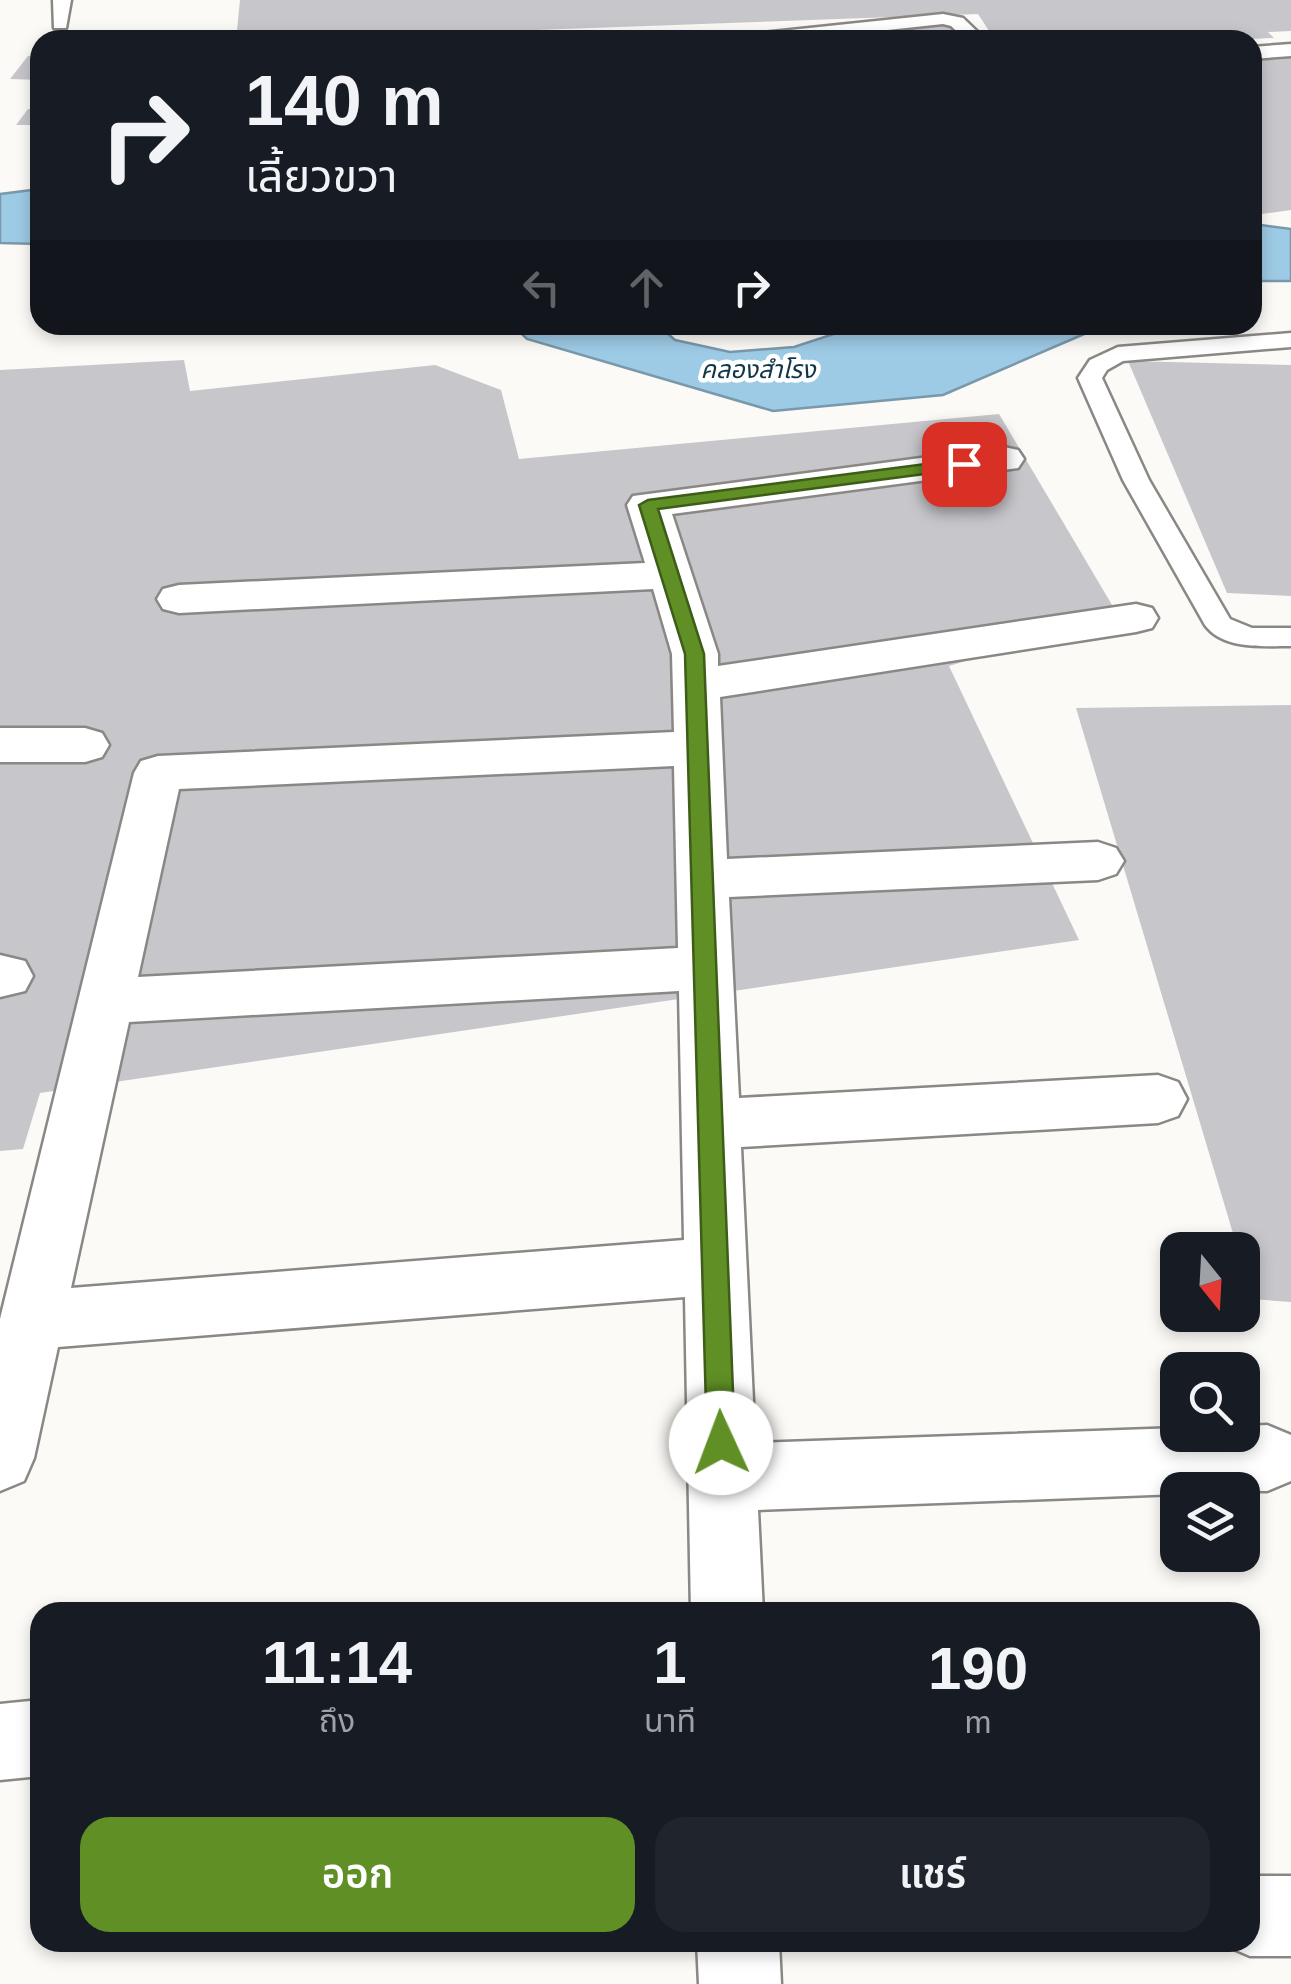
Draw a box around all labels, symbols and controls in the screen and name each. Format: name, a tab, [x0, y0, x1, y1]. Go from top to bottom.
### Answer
text: 140 m	[245, 62, 443, 140]
icon: right	[80, 70, 210, 200]
text: เลี้ยวขวา	[245, 151, 397, 202]
icon: left	[514, 260, 569, 315]
icon: ahead	[619, 260, 674, 315]
icon: right	[724, 260, 779, 315]
water label: คลองสำโรง	[701, 355, 817, 383]
pin	[922, 422, 1007, 507]
icon: arrive	[937, 437, 992, 492]
north arrow	[1160, 1232, 1260, 1332]
map controls	[1160, 1232, 1260, 1572]
button: search	[1160, 1352, 1260, 1452]
position arrow	[669, 1391, 773, 1495]
button: layers	[1160, 1472, 1260, 1572]
text: 11:14	[262, 1629, 412, 1696]
text: 1	[653, 1629, 687, 1696]
text: 190	[928, 1635, 1028, 1702]
text: ถึง	[319, 1703, 355, 1739]
text: นาที	[644, 1703, 696, 1739]
text: m	[965, 1704, 991, 1740]
button: ออก	[80, 1817, 635, 1932]
button: แชร์	[655, 1817, 1210, 1932]

